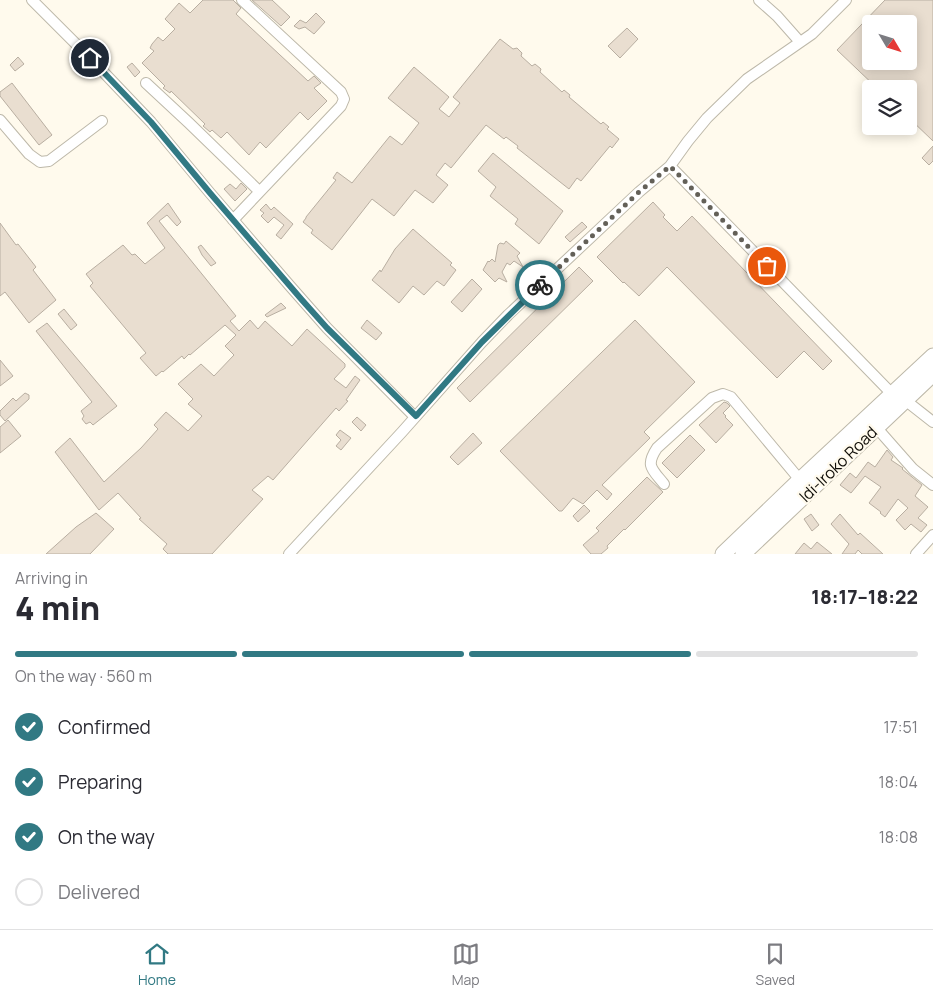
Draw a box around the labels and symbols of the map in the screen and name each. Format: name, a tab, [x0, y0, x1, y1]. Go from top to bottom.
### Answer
north arrow	[862, 15, 918, 70]
pin	[69, 37, 111, 79]
pin	[746, 245, 788, 287]
courier	[515, 260, 565, 310]
street label: Idi-Iroko Road	[794, 421, 882, 507]

